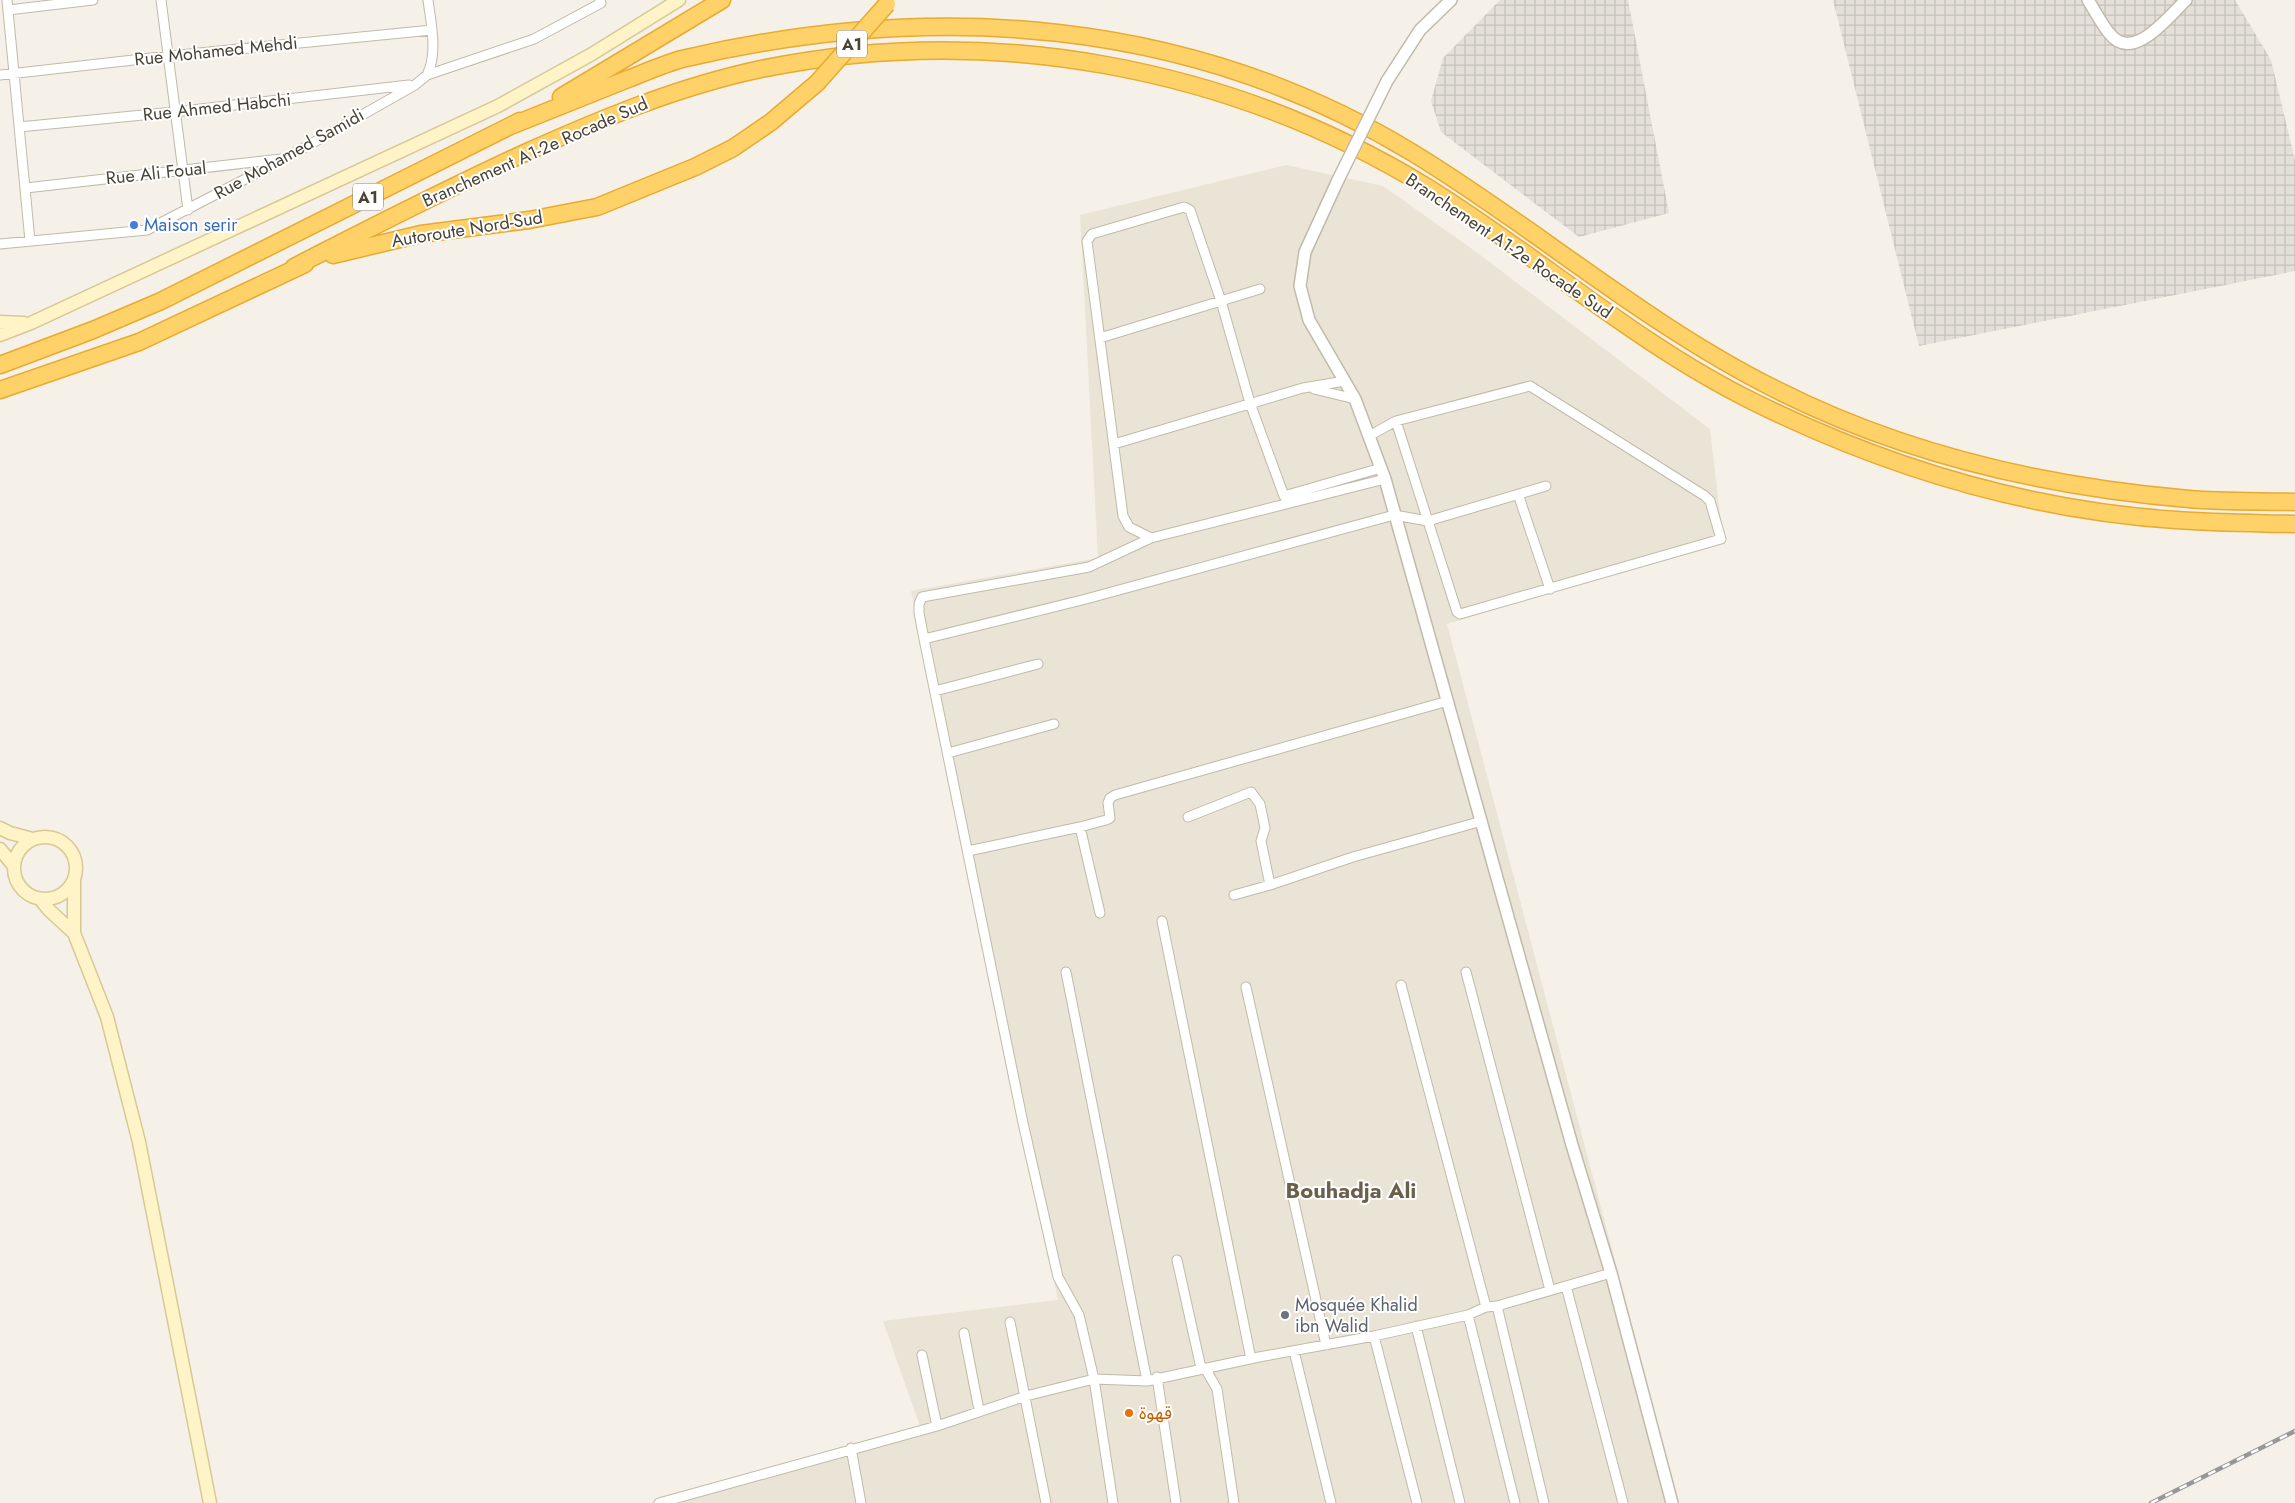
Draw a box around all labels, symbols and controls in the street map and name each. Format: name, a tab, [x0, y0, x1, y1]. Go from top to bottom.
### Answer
street label: Rue Mohamed Mehdi	[133, 30, 299, 72]
road number: A1	[837, 31, 867, 58]
street label: Rue Ahmed Habchi	[142, 86, 292, 128]
street label: Branchement A1-2e Rocade Sud	[418, 90, 652, 214]
street label: Rue Mohamed Samidi	[209, 102, 369, 206]
street label: Rue Ali Foual	[104, 155, 208, 191]
street label: Branchement A1-2e Rocade Sud	[1400, 167, 1618, 325]
road number: A1	[353, 183, 383, 210]
street label: Autoroute Nord-Sud	[389, 204, 545, 254]
place label: Maison serir	[144, 212, 238, 238]
marker: Maison serir	[128, 219, 140, 231]
district label: Bouhadja Ali	[1286, 1174, 1416, 1206]
place label: Mosquée Khalid ibn Walid	[1295, 1292, 1418, 1339]
marker: Mosquée Khalid ibn Walid	[1279, 1309, 1291, 1321]
place label: قهوة	[1139, 1400, 1172, 1426]
marker: قهوة	[1123, 1407, 1135, 1419]

